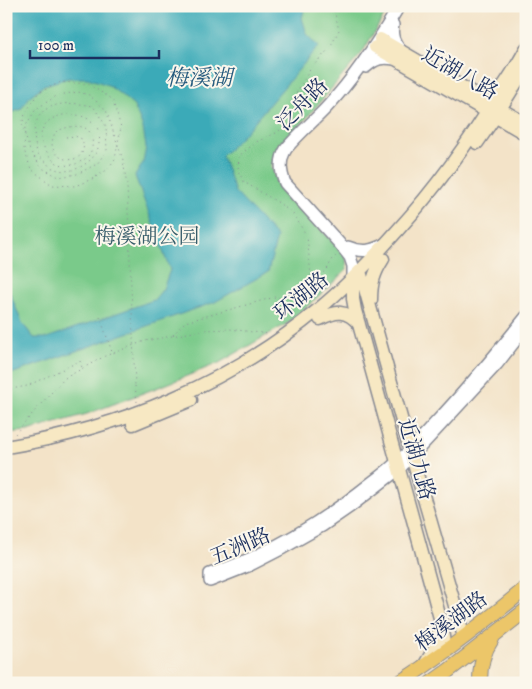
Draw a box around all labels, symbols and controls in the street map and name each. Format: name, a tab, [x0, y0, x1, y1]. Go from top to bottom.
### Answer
scale bar	[30, 28, 159, 60]
text: 100 m	[38, 36, 74, 55]
street label: 近湖八路	[417, 42, 502, 106]
water label: 梅溪湖	[166, 65, 236, 92]
street label: 泛舟路	[271, 73, 334, 136]
park label: 梅溪湖公园	[95, 224, 200, 250]
street label: 环湖路	[269, 267, 334, 327]
street label: 近湖九路	[392, 415, 440, 503]
street label: 五洲路	[206, 523, 274, 571]
street label: 梅溪湖路	[410, 586, 493, 657]

